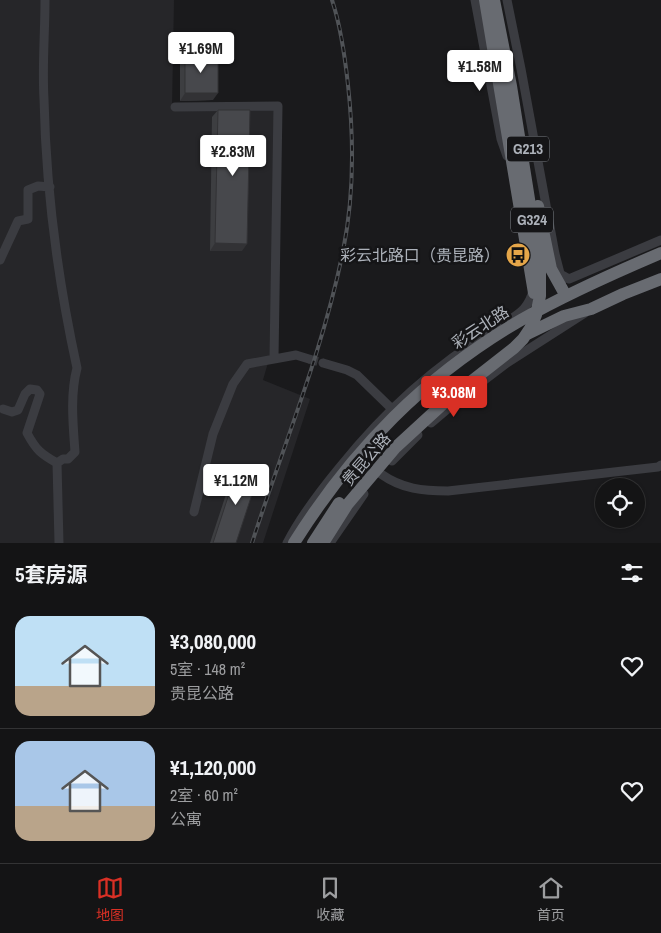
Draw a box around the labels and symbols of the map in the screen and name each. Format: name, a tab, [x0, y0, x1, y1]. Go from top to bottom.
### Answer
pin: ¥1.69M	[160, 32, 242, 74]
pin: ¥1.58M	[439, 49, 521, 92]
pin: ¥2.83M	[192, 134, 274, 177]
road number: G213	[507, 136, 549, 162]
road number: G324	[511, 208, 553, 232]
bus stop icon: 彩云北路口（贵昆路）	[505, 242, 531, 268]
place label: 彩云北路口（贵昆路）	[340, 244, 500, 266]
street label: 彩云北路	[447, 300, 513, 354]
pin: ¥3.08M	[413, 376, 495, 418]
street label: 贵昆公路	[337, 428, 395, 490]
pin: ¥1.12M	[195, 464, 277, 506]

